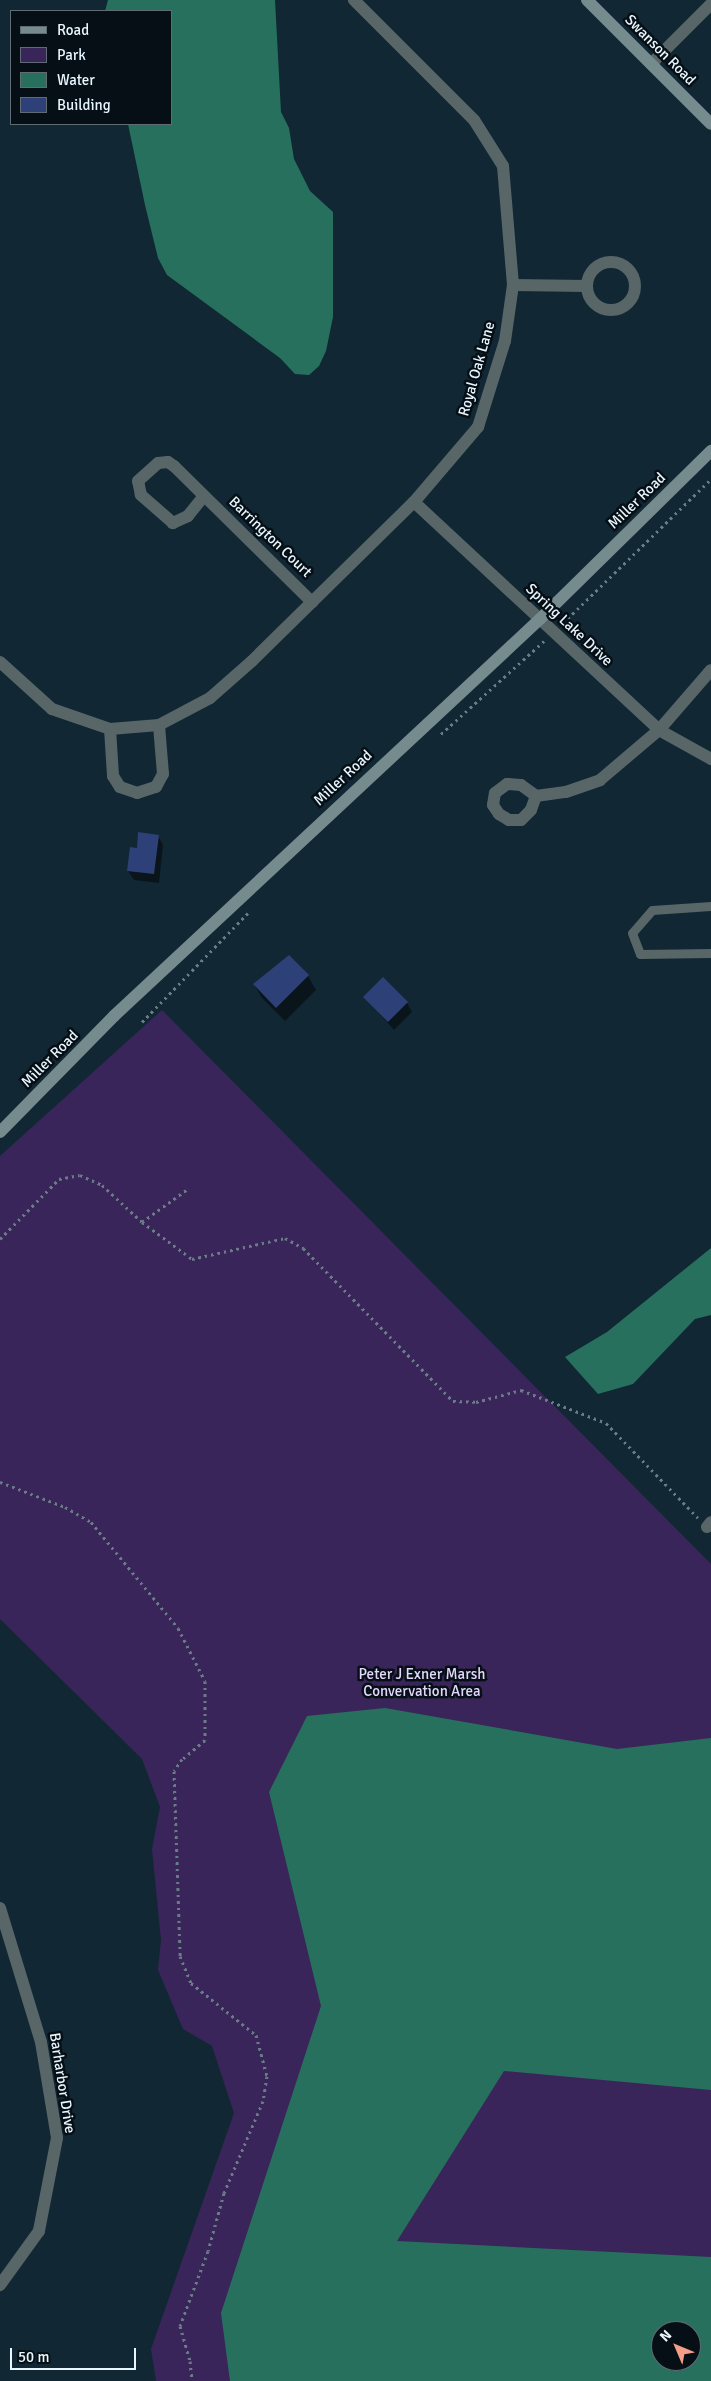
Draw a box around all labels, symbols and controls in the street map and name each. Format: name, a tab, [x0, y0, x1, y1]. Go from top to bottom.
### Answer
legend	[10, 10, 172, 125]
street label: Swanson Road	[621, 11, 699, 89]
text: Road	[57, 21, 89, 39]
text: Park	[57, 46, 86, 64]
text: Water	[57, 71, 95, 89]
text: Building	[57, 96, 111, 114]
street label: Royal Oak Lane	[455, 320, 499, 418]
street label: Miller Road	[604, 469, 670, 533]
street label: Barrington Court	[225, 493, 315, 581]
street label: Spring Lake Drive	[522, 580, 616, 670]
street label: Miller Road	[310, 746, 376, 810]
street label: Miller Road	[18, 1027, 82, 1091]
park label: Peter J Exner Marsh Convervation Area	[359, 1665, 485, 1700]
street label: Barharbor Drive	[45, 2031, 79, 2135]
north arrow	[651, 2321, 701, 2371]
text: N	[656, 2326, 675, 2345]
scale bar	[12, 2338, 139, 2370]
text: 50 m	[18, 2348, 49, 2366]

